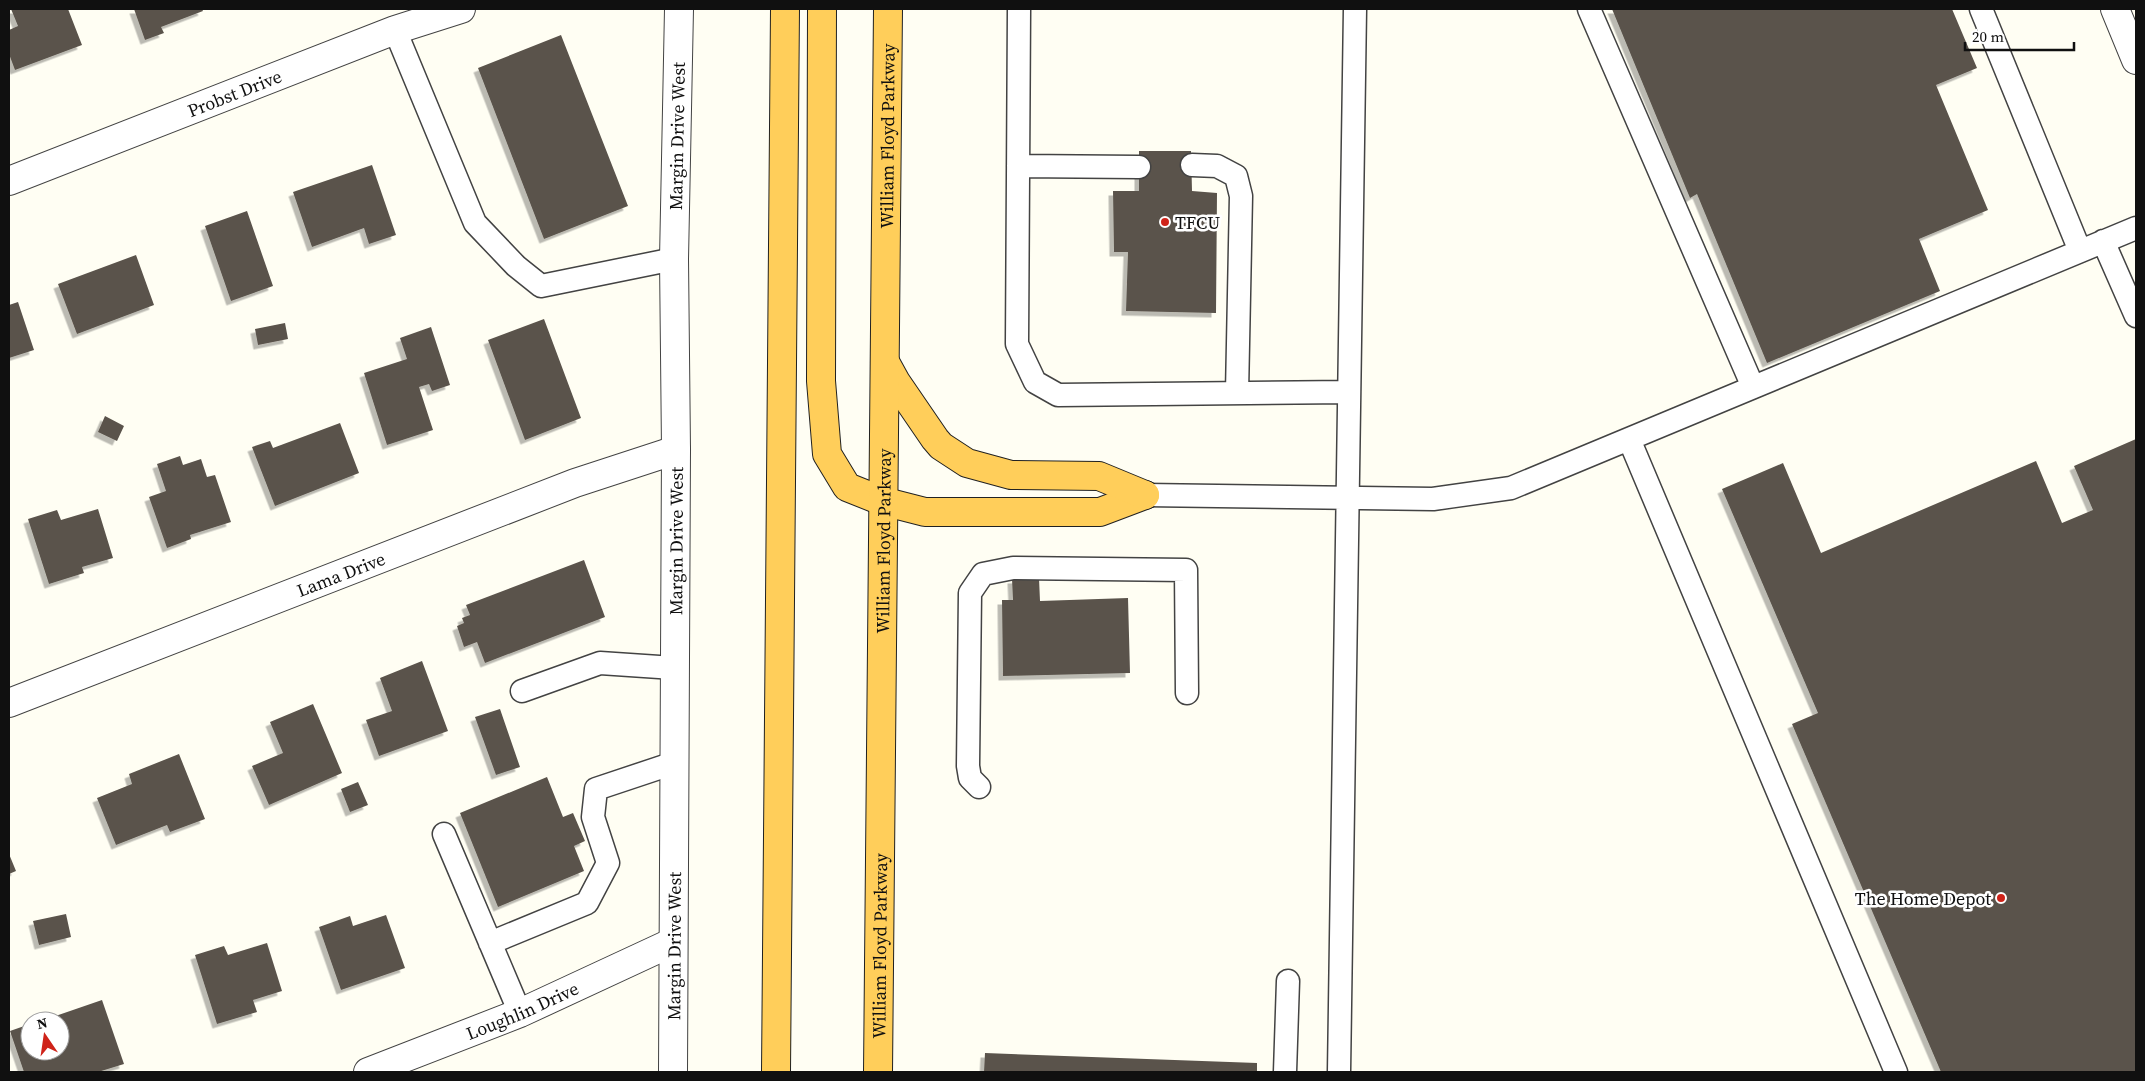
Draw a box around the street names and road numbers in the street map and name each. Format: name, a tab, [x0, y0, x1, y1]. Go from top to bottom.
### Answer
street label: William Floyd Parkway	[873, 42, 900, 229]
street label: Margin Drive West	[662, 62, 690, 210]
street label: Probst Drive	[184, 63, 285, 123]
street label: William Floyd Parkway	[870, 447, 896, 634]
street label: Margin Drive West	[663, 467, 688, 615]
street label: Lama Drive	[293, 546, 389, 602]
street label: William Floyd Parkway	[866, 852, 893, 1039]
street label: Margin Drive West	[661, 872, 686, 1020]
street label: Loughlin Drive	[462, 975, 582, 1045]

